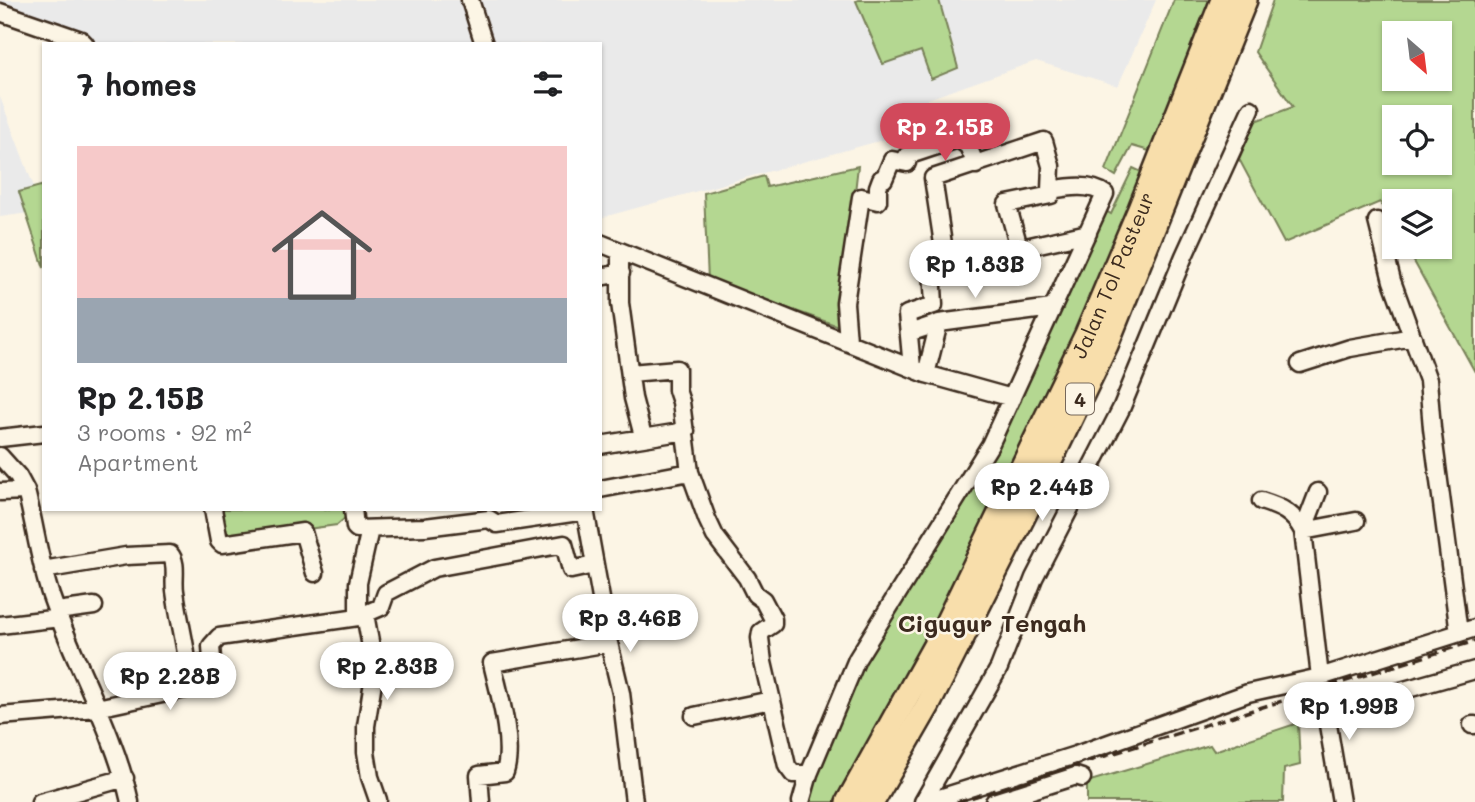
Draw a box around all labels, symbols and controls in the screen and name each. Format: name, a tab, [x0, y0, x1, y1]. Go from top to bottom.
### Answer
north arrow	[1382, 21, 1452, 91]
map controls	[1382, 21, 1452, 259]
text: 7 homes	[77, 64, 197, 104]
icon: filters	[529, 65, 567, 103]
pin: Rp 2.15B	[873, 104, 1017, 163]
button: locate	[1382, 105, 1452, 175]
text: Rp 2.15B	[896, 111, 994, 141]
street label: Jalan Tol Pasteur	[1064, 188, 1159, 362]
button: layers	[1382, 189, 1452, 259]
icon: home	[259, 192, 385, 318]
pin: Rp 1.83B	[903, 240, 1047, 300]
text: Rp 1.83B	[925, 248, 1025, 278]
text: Rp 2.15B	[77, 377, 205, 417]
road number: 4	[1066, 384, 1094, 414]
text: 3 rooms · 92 m²	[77, 417, 252, 447]
text: Apartment	[77, 447, 199, 477]
pin: Rp 2.44B	[970, 463, 1114, 523]
text: Rp 2.44B	[990, 471, 1094, 501]
pin: Rp 3.46B	[558, 594, 702, 654]
text: Rp 3.46B	[578, 602, 682, 632]
district label: Cigugur Tengah	[898, 607, 1086, 638]
pin: Rp 2.83B	[315, 642, 459, 702]
text: Rp 2.83B	[336, 650, 438, 680]
pin: Rp 2.28B	[98, 652, 242, 712]
text: Rp 2.28B	[119, 660, 221, 690]
pin: Rp 1.99B	[1277, 682, 1421, 742]
text: Rp 1.99B	[1299, 690, 1399, 720]

